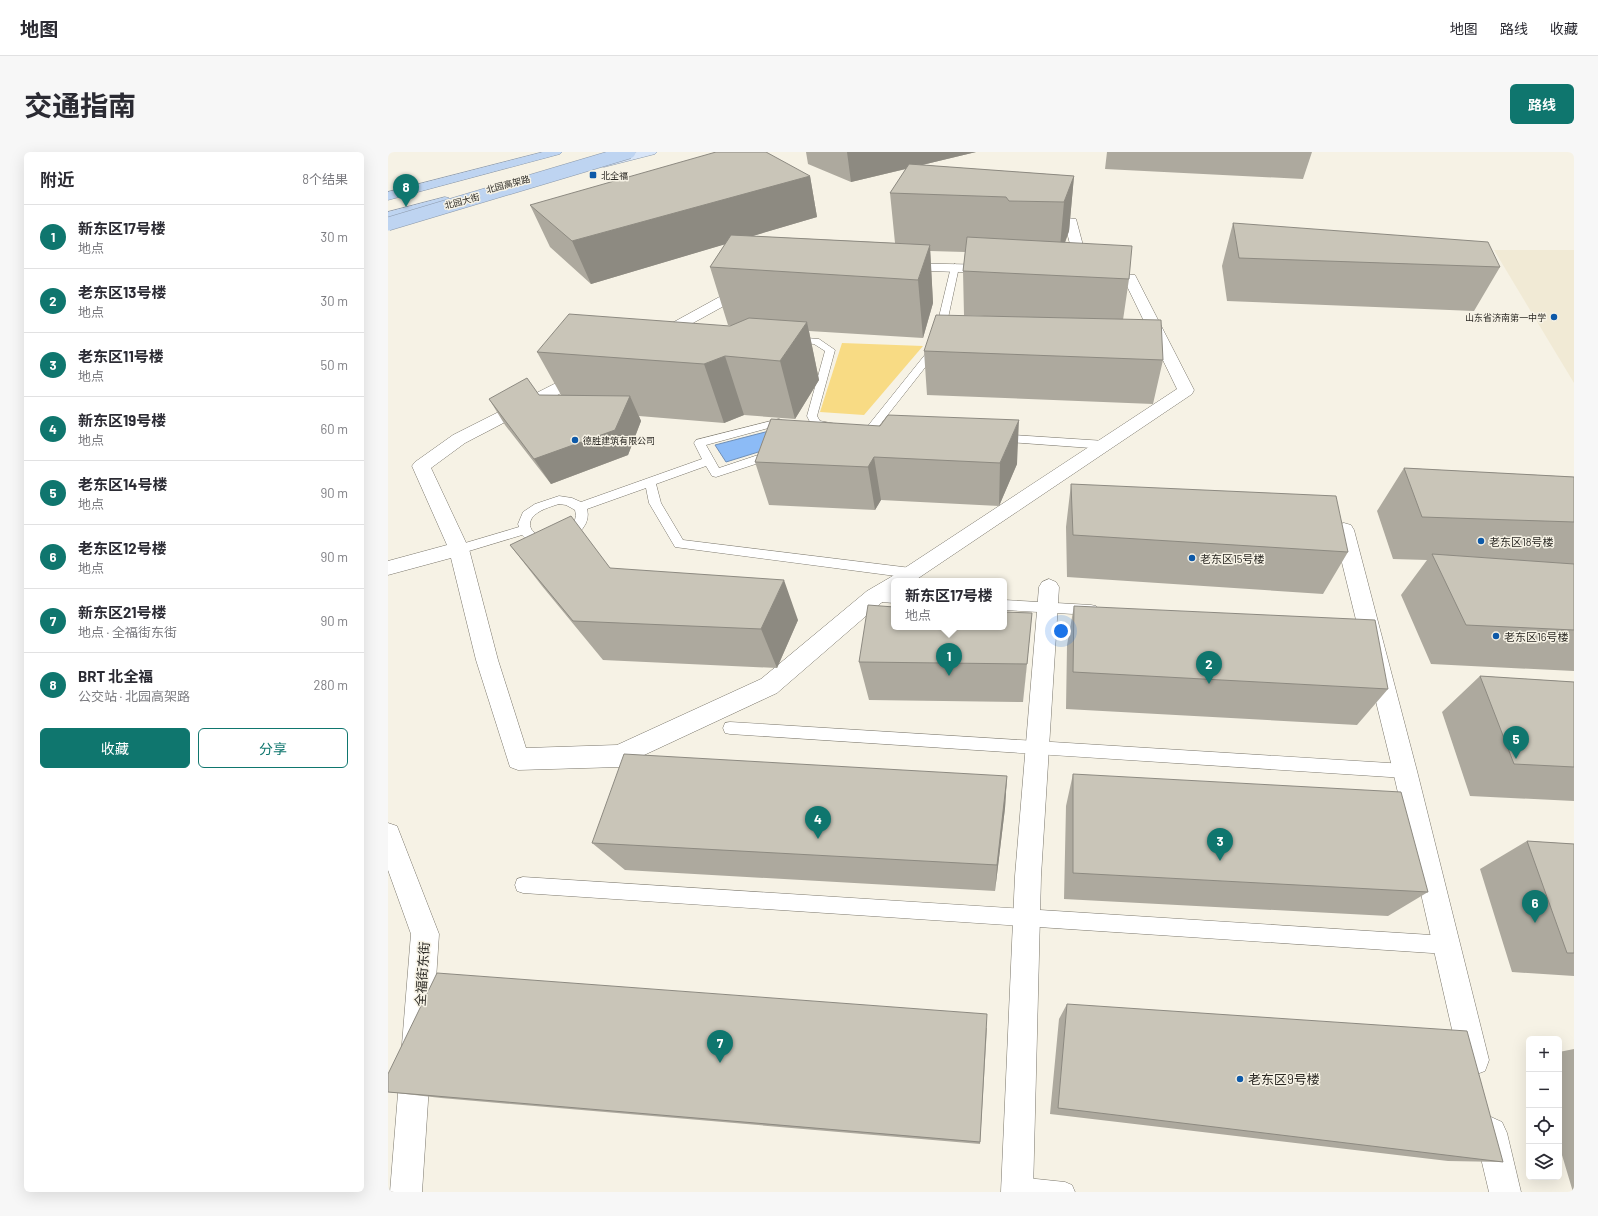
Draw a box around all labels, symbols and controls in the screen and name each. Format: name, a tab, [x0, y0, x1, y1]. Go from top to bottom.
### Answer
text: 地图	[20, 17, 58, 40]
text: 地图	[1450, 20, 1478, 37]
text: 路线	[1500, 20, 1528, 37]
text: 收藏	[1550, 20, 1578, 37]
button: 路线	[1510, 84, 1574, 124]
text: 交通指南	[24, 88, 136, 122]
text: 附近	[40, 169, 74, 189]
marker: 北全福	[588, 170, 598, 180]
place label: 北全福	[601, 170, 628, 181]
text: 8个结果	[302, 171, 348, 187]
street label: 北园高架路	[485, 173, 531, 195]
pin: 8	[393, 174, 419, 207]
street label: 北园大街	[443, 191, 481, 211]
text: 新东区17号楼	[78, 219, 166, 237]
text: 1	[51, 229, 55, 245]
text: 30 m	[321, 229, 348, 245]
text: 地点	[78, 240, 104, 256]
text: 老东区13号楼	[78, 283, 166, 301]
text: 2	[49, 293, 57, 309]
text: 30 m	[321, 293, 348, 309]
text: 地点	[78, 304, 104, 320]
place label: 山东省济南第一中学	[1465, 312, 1546, 323]
marker: 山东省济南第一中学	[1549, 312, 1559, 322]
text: 老东区11号楼	[78, 347, 164, 365]
text: 3	[49, 357, 57, 373]
text: 50 m	[321, 357, 348, 373]
text: 地点	[78, 368, 104, 384]
text: 新东区19号楼	[78, 411, 166, 429]
text: 4	[49, 421, 57, 437]
text: 60 m	[321, 421, 348, 437]
text: 地点	[78, 432, 104, 448]
marker: 德胜建筑有限公司	[570, 435, 580, 445]
place label: 德胜建筑有限公司	[583, 435, 655, 446]
text: 老东区14号楼	[78, 475, 167, 493]
text: 5	[49, 485, 57, 501]
text: 90 m	[321, 485, 348, 501]
text: 地点	[78, 496, 104, 512]
place label: 老东区18号楼	[1489, 535, 1554, 548]
marker: 老东区18号楼	[1476, 536, 1486, 546]
text: 老东区12号楼	[78, 539, 167, 557]
text: 6	[50, 549, 56, 565]
text: 90 m	[321, 549, 348, 565]
place label: 老东区15号楼	[1200, 552, 1265, 565]
marker: 老东区15号楼	[1187, 553, 1197, 563]
text: 地点	[78, 560, 104, 576]
popup	[891, 578, 1007, 630]
text: 新东区17号楼	[905, 586, 993, 604]
text: 新东区21号楼	[78, 603, 167, 621]
text: 地点	[905, 607, 931, 623]
text: 7	[50, 613, 56, 629]
text: 90 m	[321, 613, 348, 629]
your location	[1051, 621, 1071, 641]
text: 地点 · 全福街东街	[78, 624, 177, 640]
place label: 老东区16号楼	[1504, 630, 1569, 643]
marker: 老东区16号楼	[1491, 631, 1501, 641]
pin: 1	[936, 643, 962, 676]
pin: 2	[1196, 651, 1222, 684]
text: BRT 北全福	[78, 667, 153, 685]
text: 8	[49, 677, 57, 693]
text: 280 m	[314, 677, 348, 693]
text: 公交站 · 北园高架路	[78, 688, 190, 704]
pin: 5	[1503, 726, 1529, 759]
button: 收藏	[40, 728, 190, 768]
button: 分享	[198, 728, 348, 768]
pin: 4	[805, 806, 831, 839]
pin: 3	[1207, 828, 1233, 861]
pin: 6	[1522, 890, 1548, 923]
street label: 全福街东街	[412, 941, 432, 1007]
pin: 7	[707, 1030, 733, 1063]
map controls	[1526, 1036, 1562, 1180]
button: +	[1526, 1036, 1562, 1072]
place label: 老东区9号楼	[1248, 1071, 1320, 1087]
button: −	[1526, 1072, 1562, 1108]
marker: 老东区9号楼	[1235, 1074, 1245, 1084]
button: locate	[1526, 1108, 1562, 1144]
button: layers	[1526, 1144, 1562, 1180]

